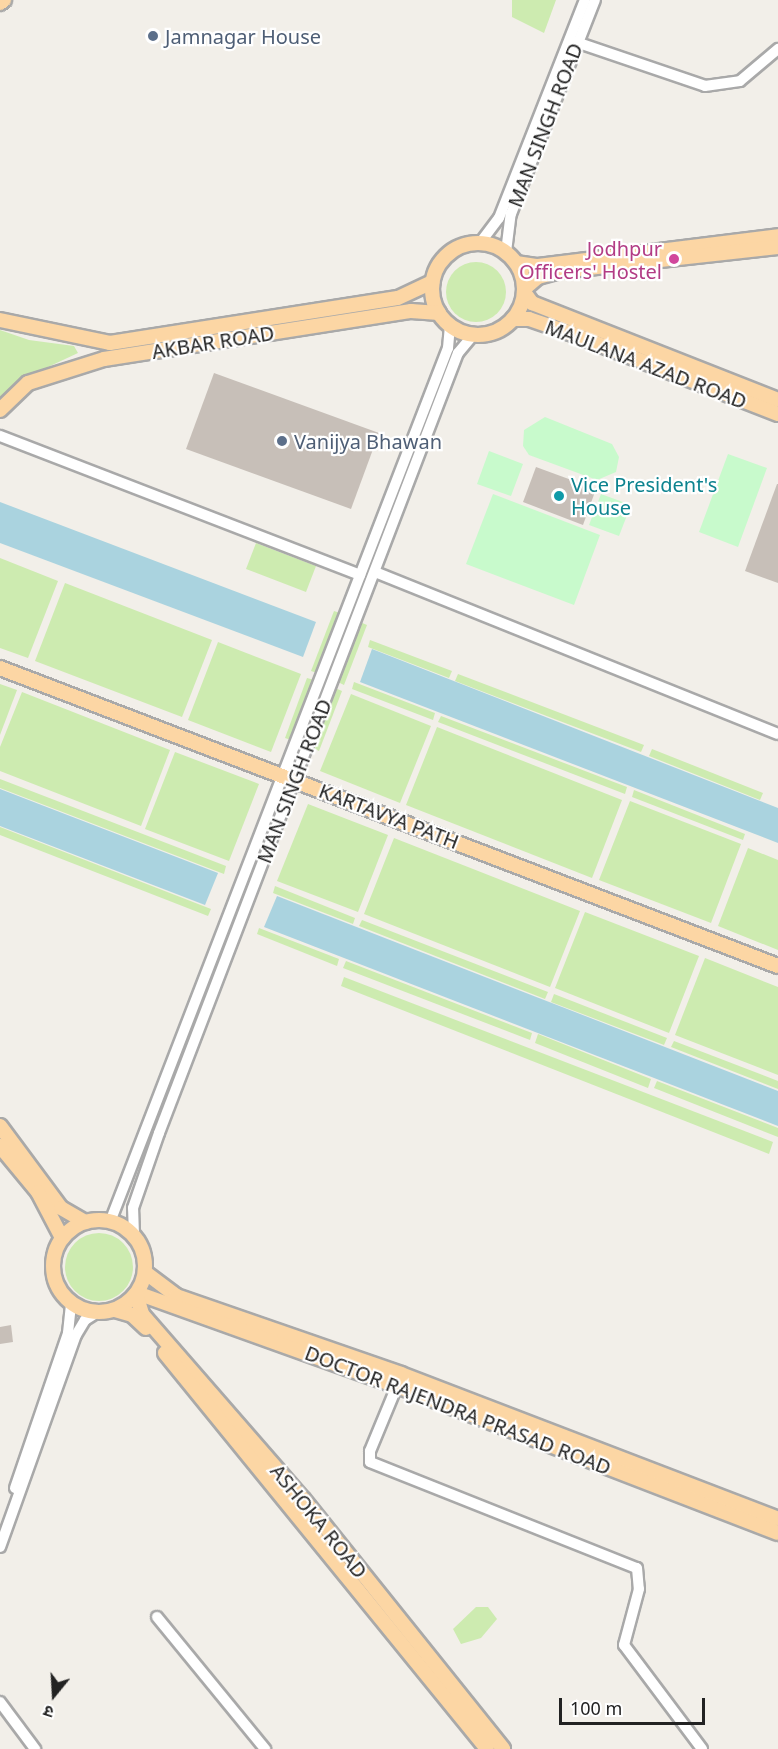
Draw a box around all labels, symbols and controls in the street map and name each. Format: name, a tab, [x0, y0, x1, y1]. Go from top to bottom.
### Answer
place label: Jamnagar House	[165, 24, 321, 48]
marker: Jamnagar House	[146, 29, 160, 43]
street label: MAN SINGH ROAD	[503, 40, 587, 210]
place label: Jodhpur Officers' Hostel	[519, 236, 662, 283]
marker: Jodhpur Officers' Hostel	[667, 252, 681, 266]
street label: MAULANA AZAD ROAD	[542, 314, 750, 414]
street label: AKBAR ROAD	[150, 320, 276, 364]
place label: Vanijya Bhawan	[294, 429, 442, 453]
marker: Vanijya Bhawan	[275, 434, 289, 448]
place label: Vice President's House	[571, 472, 717, 519]
marker: Vice President's House	[552, 489, 566, 503]
street label: MAN SINGH ROAD	[252, 696, 336, 866]
street label: KARTAVYA PATH	[316, 778, 462, 854]
street label: DOCTOR RAJENDRA PRASAD ROAD	[302, 1340, 614, 1480]
street label: ASHOKA ROAD	[266, 1459, 372, 1583]
north arrow	[24, 1665, 84, 1725]
scale bar	[562, 1686, 708, 1724]
text: 100 m	[570, 1696, 622, 1720]
text: उ	[41, 1700, 56, 1724]

